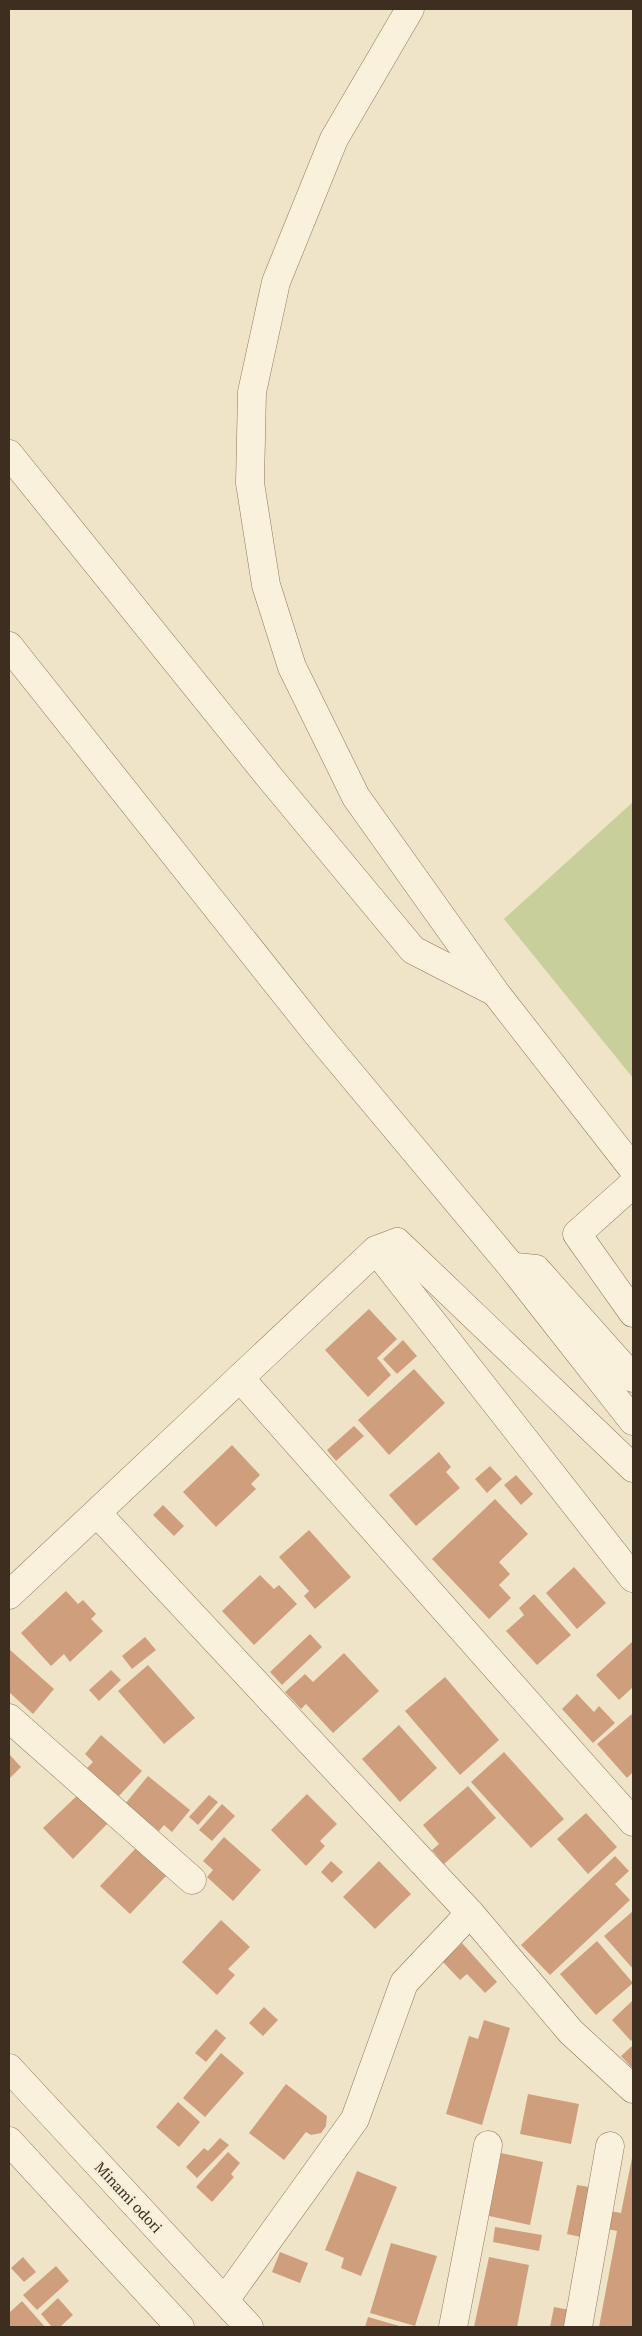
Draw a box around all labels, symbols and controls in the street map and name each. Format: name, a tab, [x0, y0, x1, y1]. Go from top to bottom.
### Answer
street label: Minami odori	[91, 2157, 167, 2237]

